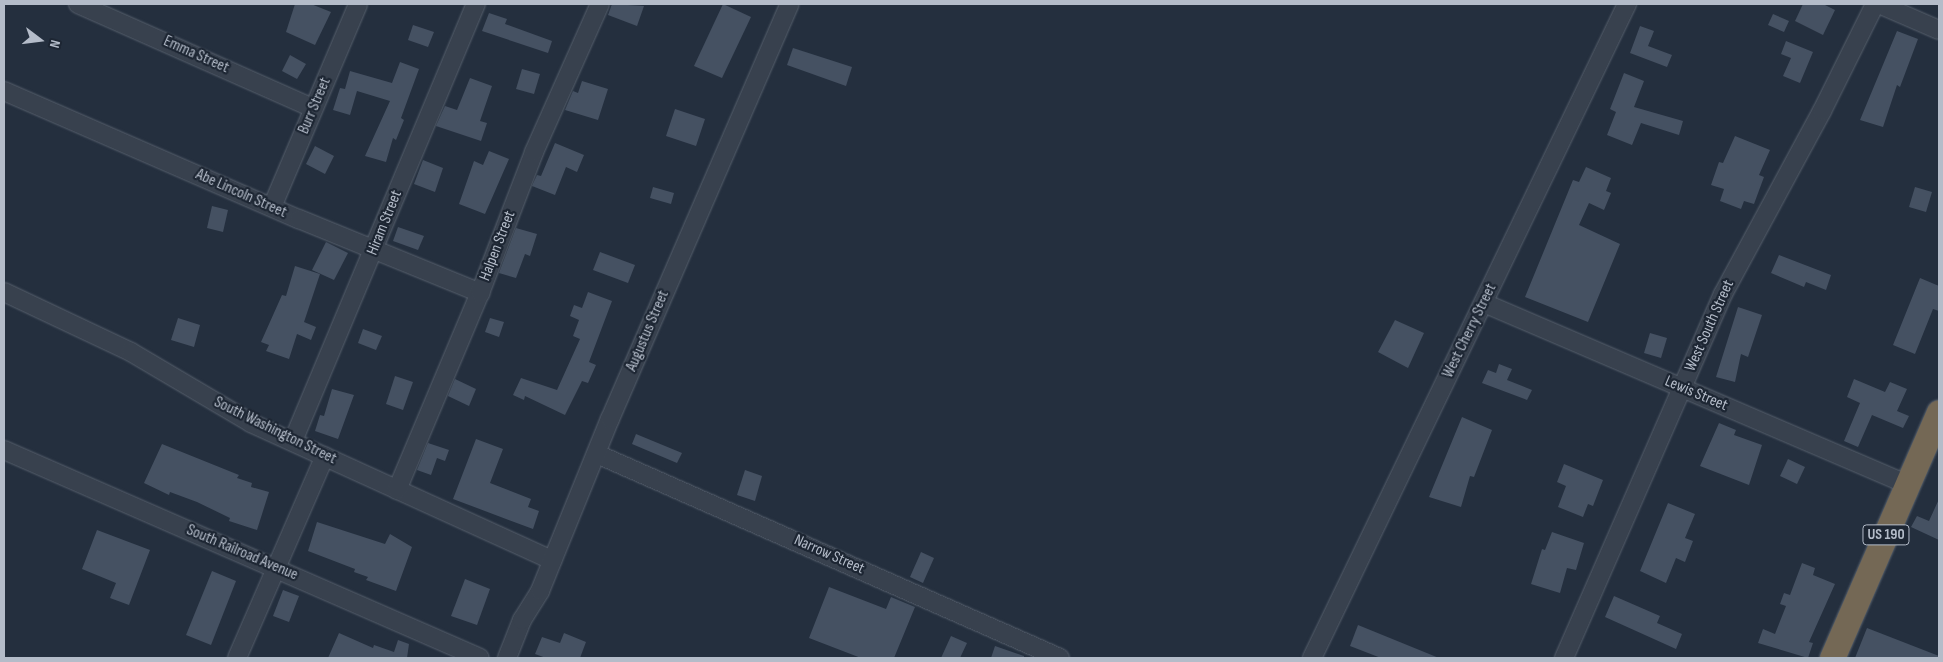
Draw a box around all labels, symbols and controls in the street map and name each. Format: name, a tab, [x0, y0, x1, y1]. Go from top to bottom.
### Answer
north arrow	[15, 15, 65, 65]
street label: Emma Street	[160, 32, 232, 78]
text: N	[46, 38, 64, 50]
street label: Burr Street	[295, 75, 335, 137]
street label: Abe Lincoln Street	[193, 165, 289, 223]
street label: Hiram Street	[363, 188, 407, 258]
street label: Halpen Street	[476, 208, 520, 284]
street label: West South Street	[1681, 277, 1739, 375]
street label: West Cherry Street	[1439, 281, 1501, 381]
street label: Augustus Street	[622, 288, 674, 374]
street label: Lewis Street	[1662, 372, 1730, 416]
street label: South Washington Street	[211, 393, 339, 469]
street label: South Railroad Avenue	[183, 521, 301, 585]
road number: US 190	[1862, 522, 1910, 548]
street label: Narrow Street	[791, 531, 867, 579]

